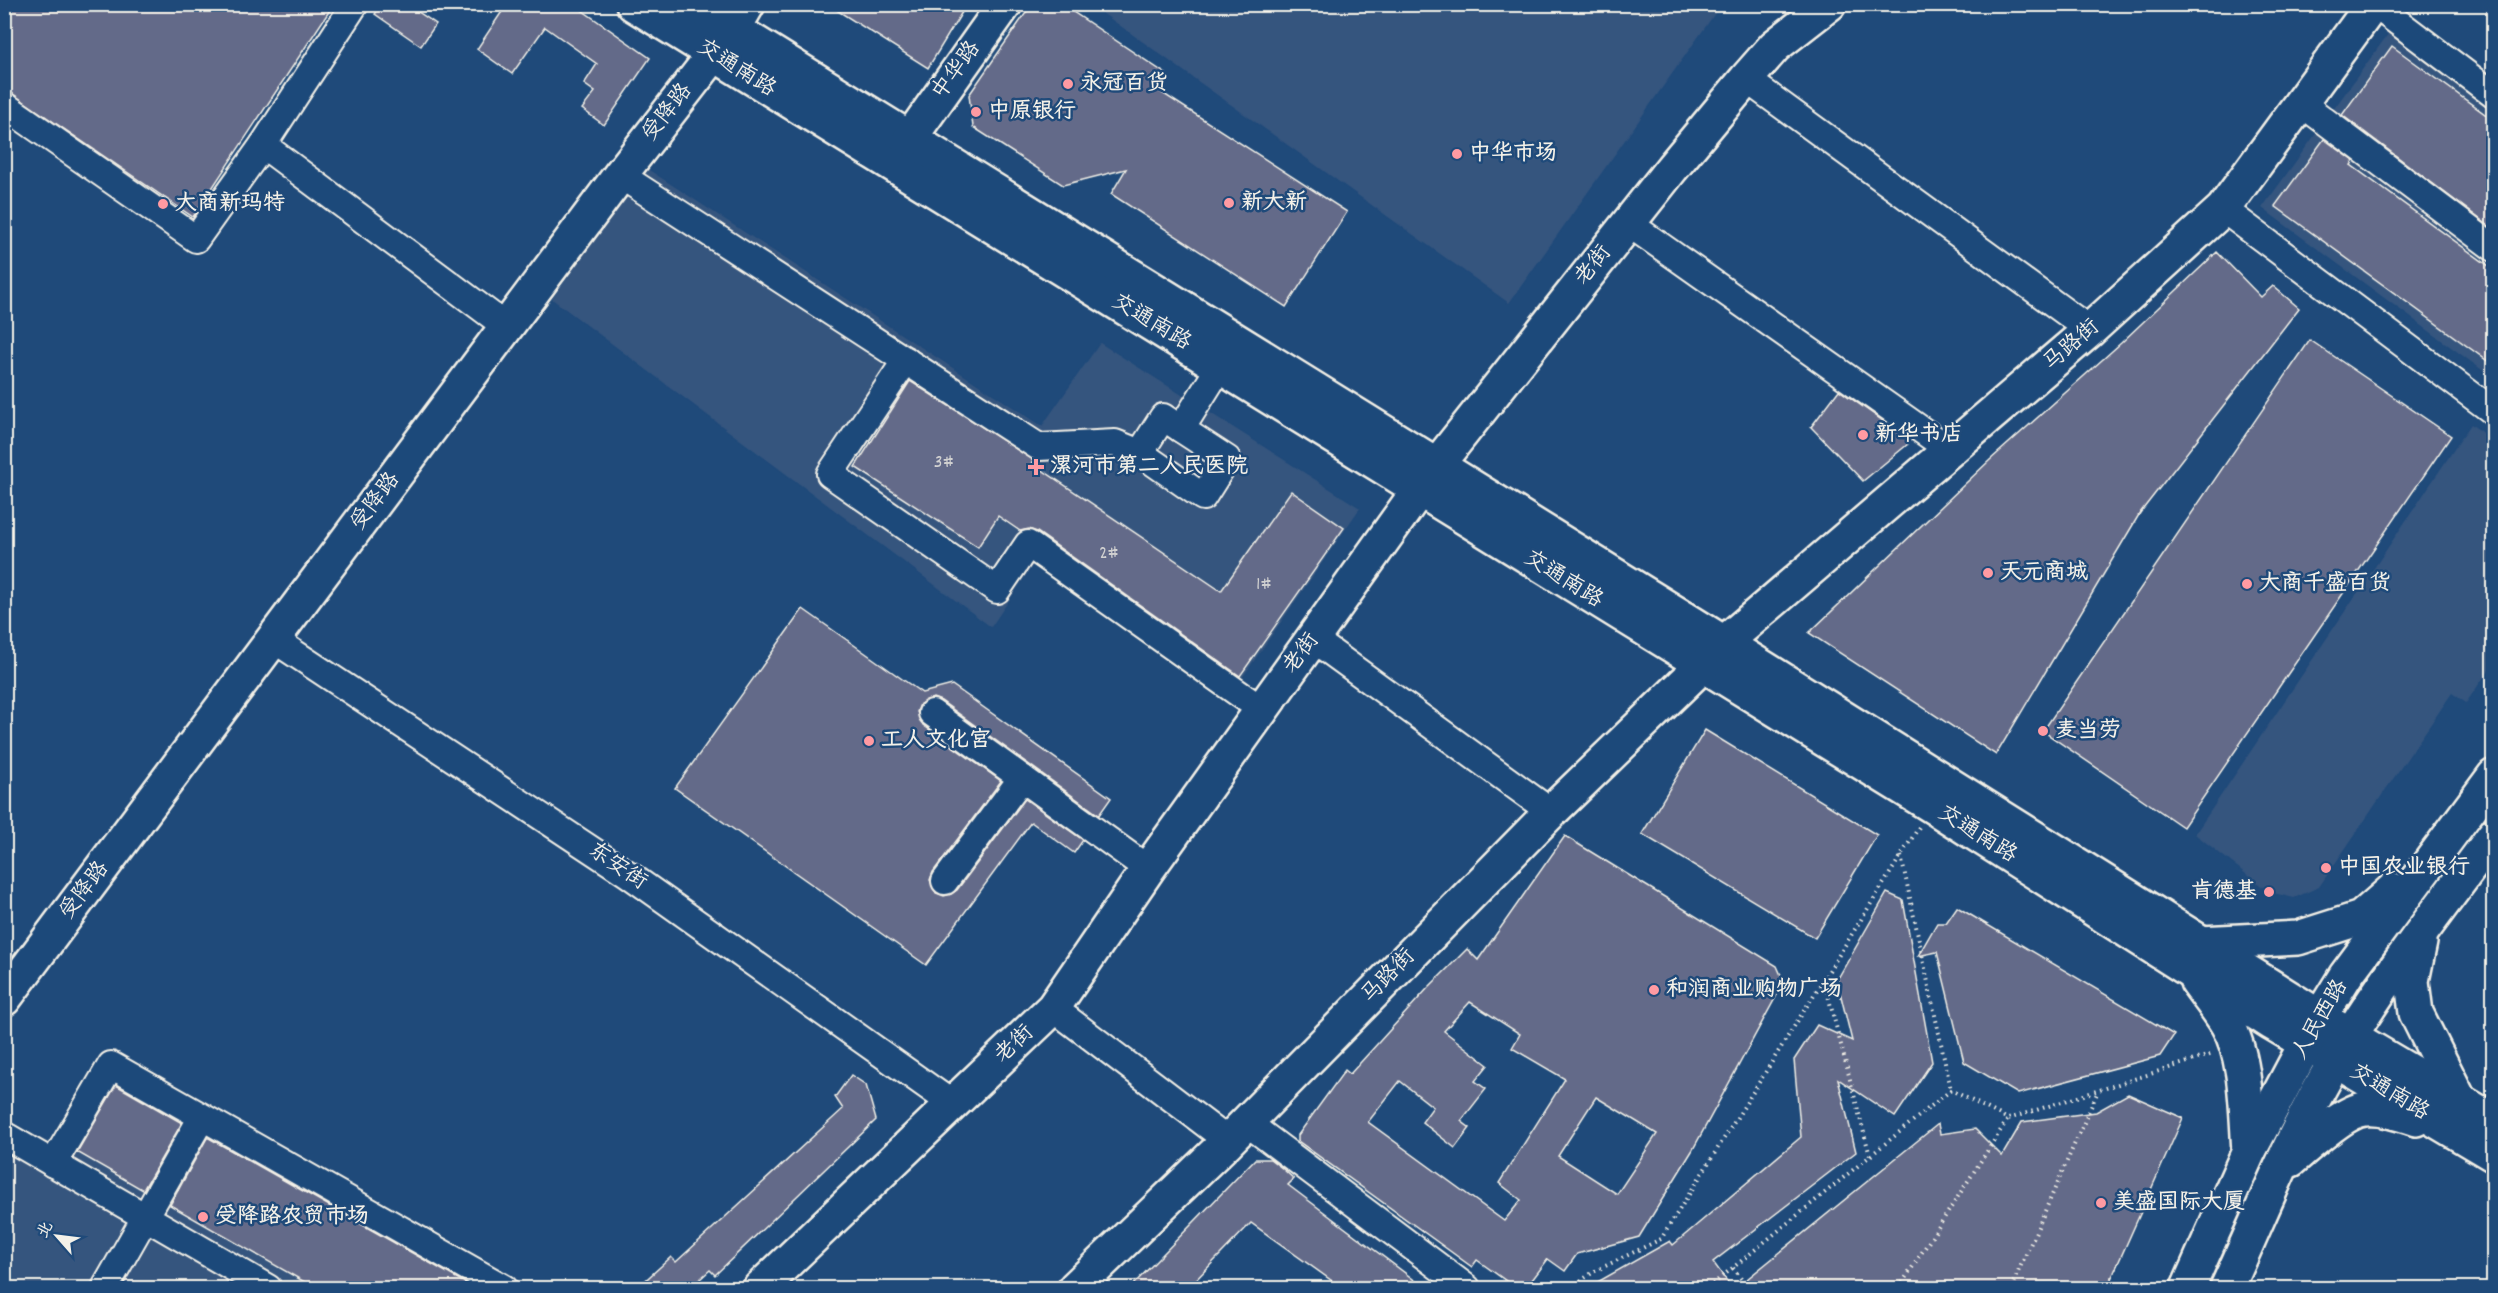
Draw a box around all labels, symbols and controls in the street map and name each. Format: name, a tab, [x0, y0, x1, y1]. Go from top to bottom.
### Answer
street label: 交通南路	[690, 33, 782, 105]
street label: 中华路	[925, 35, 989, 107]
place label: 永冠百货	[1080, 69, 1168, 100]
street label: 受降路	[635, 77, 701, 149]
marker: 永冠百货	[1061, 77, 1075, 91]
place label: 中原银行	[988, 97, 1076, 128]
marker: 中原银行	[969, 105, 983, 119]
place label: 中华市场	[1469, 139, 1557, 170]
marker: 中华市场	[1450, 147, 1464, 161]
place label: 新大新	[1241, 188, 1307, 219]
place label: 大商新玛特	[175, 189, 285, 220]
marker: 新大新	[1222, 196, 1236, 210]
marker: 大商新玛特	[156, 197, 170, 211]
street label: 老街	[1568, 239, 1620, 293]
street label: 交通南路	[1105, 287, 1197, 359]
street label: 马路街	[2037, 313, 2107, 379]
place label: 新华书店	[1875, 420, 1963, 451]
marker: 新华书店	[1856, 428, 1870, 442]
house number: 3#	[934, 449, 954, 477]
place label: 漯河市第二人民医院	[1050, 452, 1248, 483]
marker: 漯河市第二人民医院	[1027, 458, 1045, 476]
street label: 受降路	[344, 466, 408, 538]
house number: 2#	[1099, 540, 1119, 568]
street label: 交通南路	[1517, 544, 1609, 616]
place label: 天元商城	[2000, 558, 2088, 589]
marker: 天元商城	[1981, 566, 1995, 580]
place label: 大商千盛百货	[2259, 569, 2391, 600]
house number: 1#	[1256, 571, 1272, 599]
marker: 大商千盛百货	[2240, 577, 2254, 591]
street label: 老街	[1277, 627, 1327, 681]
place label: 麦当劳	[2055, 716, 2121, 747]
marker: 麦当劳	[2036, 724, 2050, 738]
place label: 工人文化宫	[881, 726, 991, 757]
marker: 工人文化宫	[862, 734, 876, 748]
street label: 交通南路	[1931, 799, 2023, 871]
street label: 东安街	[581, 836, 653, 898]
place label: 中国农业银行	[2338, 853, 2470, 884]
street label: 受降路	[53, 855, 117, 927]
marker: 中国农业银行	[2319, 861, 2333, 875]
place label: 肯德基	[2191, 877, 2257, 908]
marker: 肯德基	[2262, 885, 2276, 899]
street label: 马路街	[1355, 942, 1423, 1012]
street label: 人民西路	[2286, 974, 2356, 1066]
place label: 和润商业购物广场	[1666, 975, 1842, 1006]
marker: 和润商业购物广场	[1647, 983, 1661, 997]
street label: 老街	[988, 1019, 1042, 1071]
street label: 交通南路	[2343, 1057, 2435, 1129]
place label: 美盛国际大厦	[2113, 1188, 2245, 1219]
marker: 美盛国际大厦	[2094, 1196, 2108, 1210]
place label: 受降路农贸市场	[215, 1202, 369, 1233]
north arrow	[27, 1206, 87, 1266]
marker: 受降路农贸市场	[196, 1210, 210, 1224]
text: 北	[32, 1218, 60, 1243]

